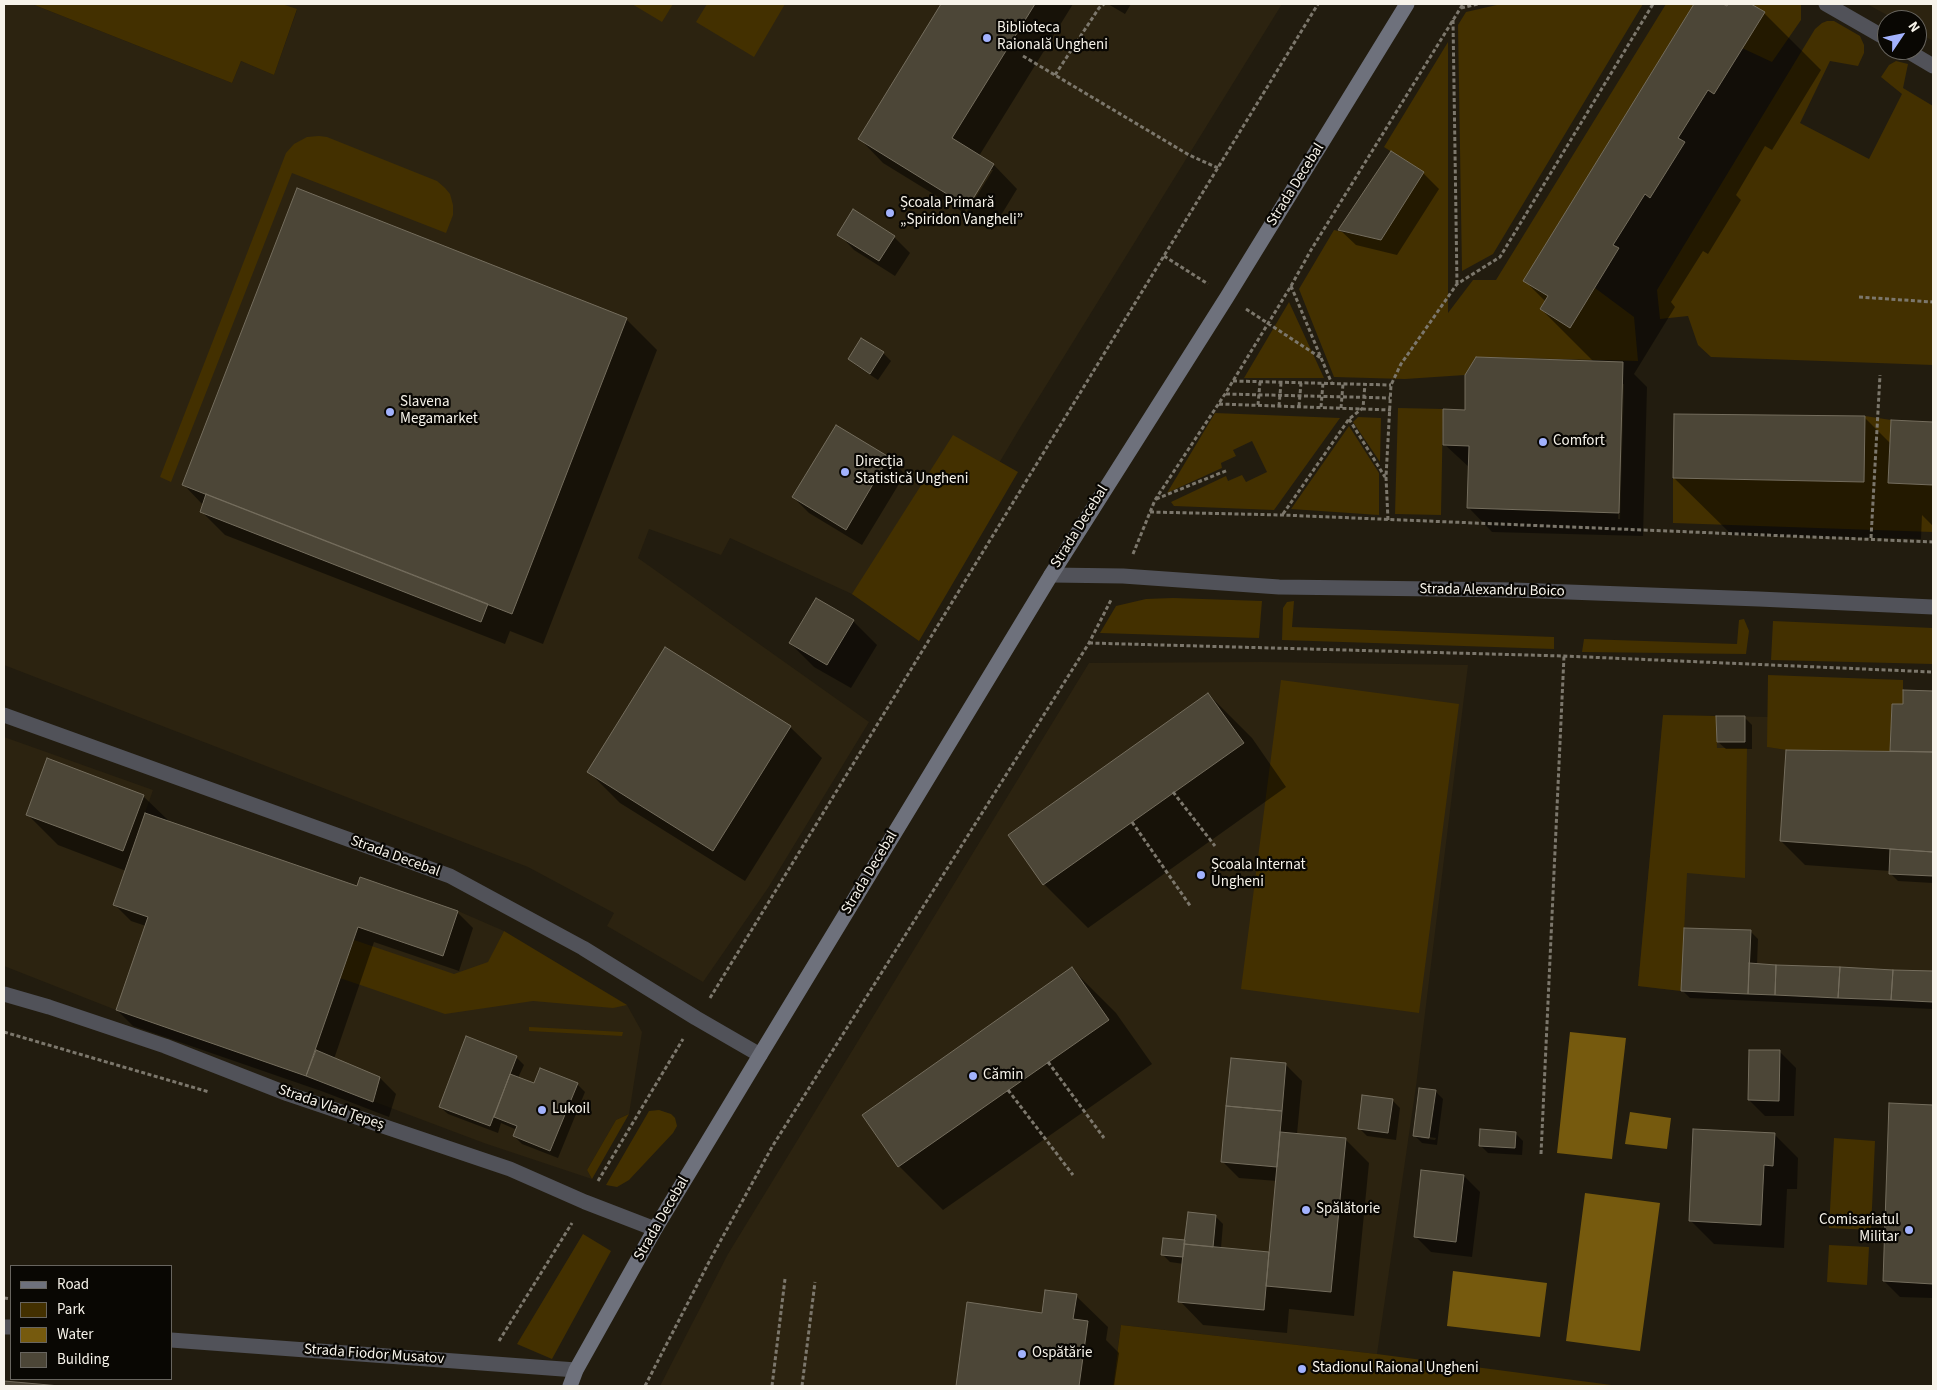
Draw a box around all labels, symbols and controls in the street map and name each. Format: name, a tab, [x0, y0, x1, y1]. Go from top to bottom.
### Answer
north arrow	[1877, 10, 1927, 60]
text: N	[1903, 18, 1925, 37]
place label: Biblioteca Raională Ungheni	[997, 20, 1108, 55]
marker: Biblioteca Raională Ungheni	[981, 32, 993, 44]
street label: Strada Decebal	[1263, 140, 1329, 230]
place label: Școala Primară „Spiridon Vangheli”	[900, 195, 1023, 230]
marker: Școala Primară „Spiridon Vangheli”	[884, 207, 896, 219]
place label: Slavena Megamarket	[400, 394, 478, 429]
marker: Slavena Megamarket	[384, 406, 396, 418]
place label: Comfort	[1553, 433, 1605, 451]
marker: Comfort	[1537, 436, 1549, 448]
place label: Direcția Statistică Ungheni	[855, 454, 968, 489]
marker: Direcția Statistică Ungheni	[839, 466, 851, 478]
street label: Strada Decebal	[1047, 482, 1113, 572]
street label: Strada Alexandru Boico	[1419, 581, 1565, 601]
street label: Strada Decebal	[838, 828, 902, 918]
street label: Strada Decebal	[348, 832, 442, 882]
place label: Școala Internat Ungheni	[1211, 857, 1306, 892]
marker: Școala Internat Ungheni	[1195, 869, 1207, 881]
place label: Cămin	[983, 1067, 1023, 1085]
marker: Cămin	[967, 1070, 979, 1082]
street label: Strada Vlad Ţepeș	[276, 1081, 386, 1135]
place label: Lukoil	[552, 1101, 590, 1119]
marker: Lukoil	[536, 1104, 548, 1116]
street label: Strada Decebal	[631, 1174, 693, 1264]
place label: Spălătorie	[1316, 1201, 1380, 1219]
marker: Spălătorie	[1300, 1204, 1312, 1216]
place label: Comisariatul Militar	[1819, 1212, 1899, 1247]
marker: Comisariatul Militar	[1903, 1224, 1915, 1236]
legend	[10, 1265, 172, 1380]
text: Road	[57, 1274, 89, 1295]
text: Park	[57, 1299, 85, 1320]
text: Water	[57, 1324, 93, 1345]
street label: Strada Fiodor Musatov	[303, 1341, 445, 1369]
place label: Ospătărie	[1032, 1345, 1092, 1363]
marker: Ospătărie	[1016, 1348, 1028, 1360]
text: Building	[57, 1349, 109, 1370]
place label: Stadionul Raional Ungheni	[1312, 1360, 1479, 1378]
marker: Stadionul Raional Ungheni	[1296, 1363, 1308, 1375]

